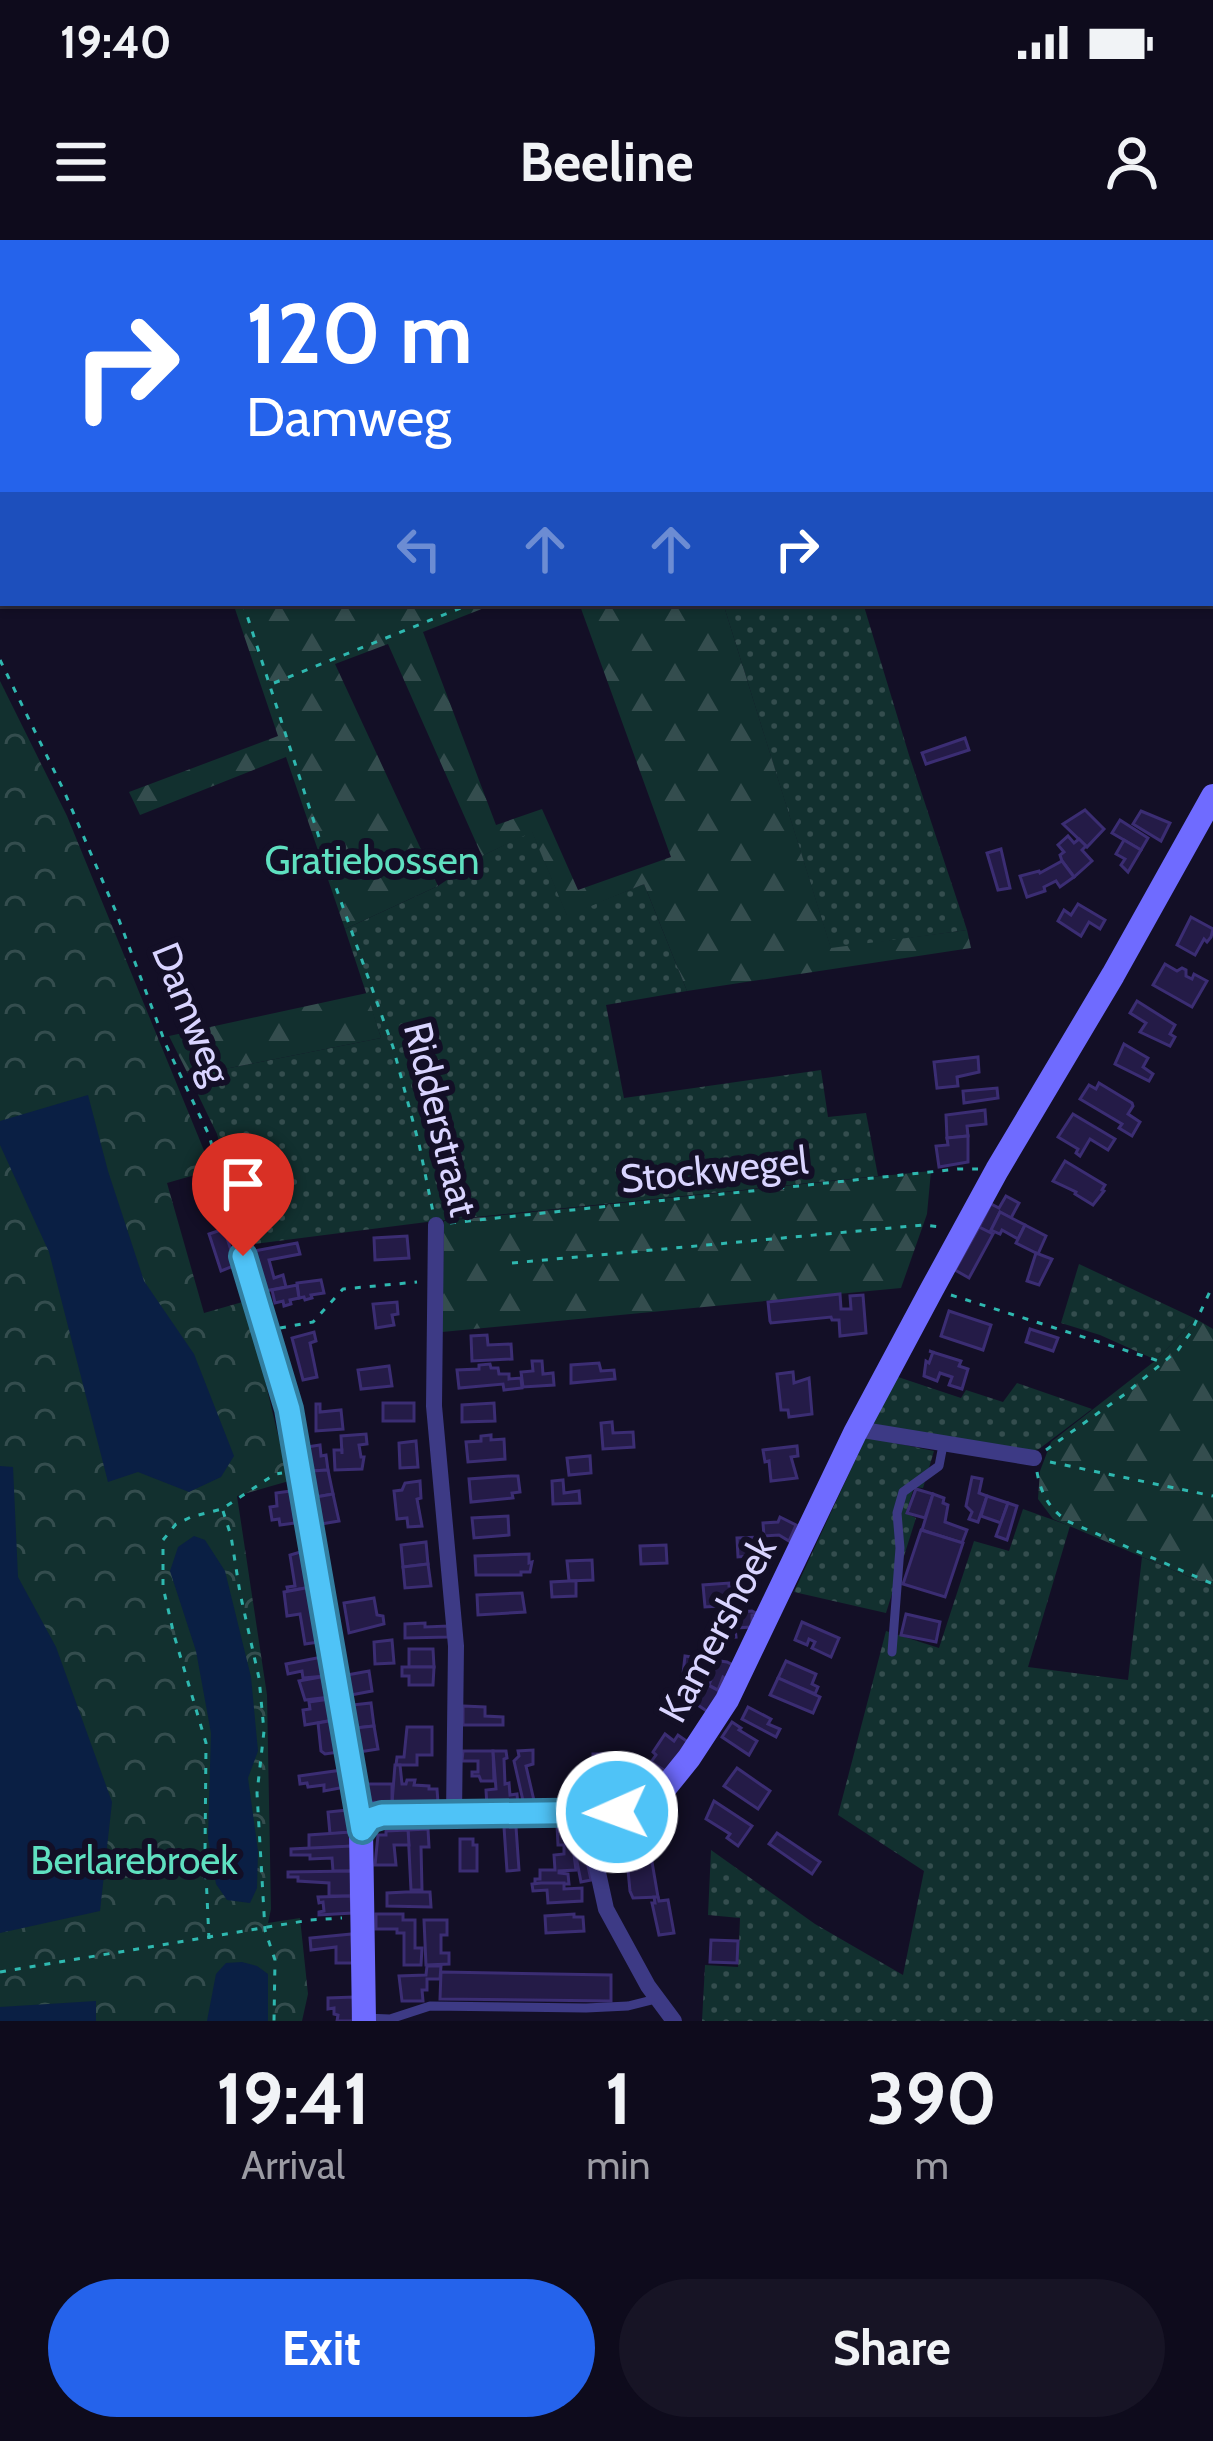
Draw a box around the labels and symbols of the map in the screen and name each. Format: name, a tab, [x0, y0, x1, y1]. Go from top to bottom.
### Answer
park label: Gratiebossen	[265, 836, 479, 884]
street label: Damweg	[142, 935, 242, 1091]
street label: Ridderstraat	[394, 1017, 488, 1221]
pin	[192, 1133, 294, 1256]
street label: Stockwegel	[618, 1135, 810, 1203]
street label: Kamershoek	[648, 1527, 786, 1730]
position arrow	[554, 1749, 680, 1875]
park label: Berlarebroek	[30, 1836, 238, 1884]

